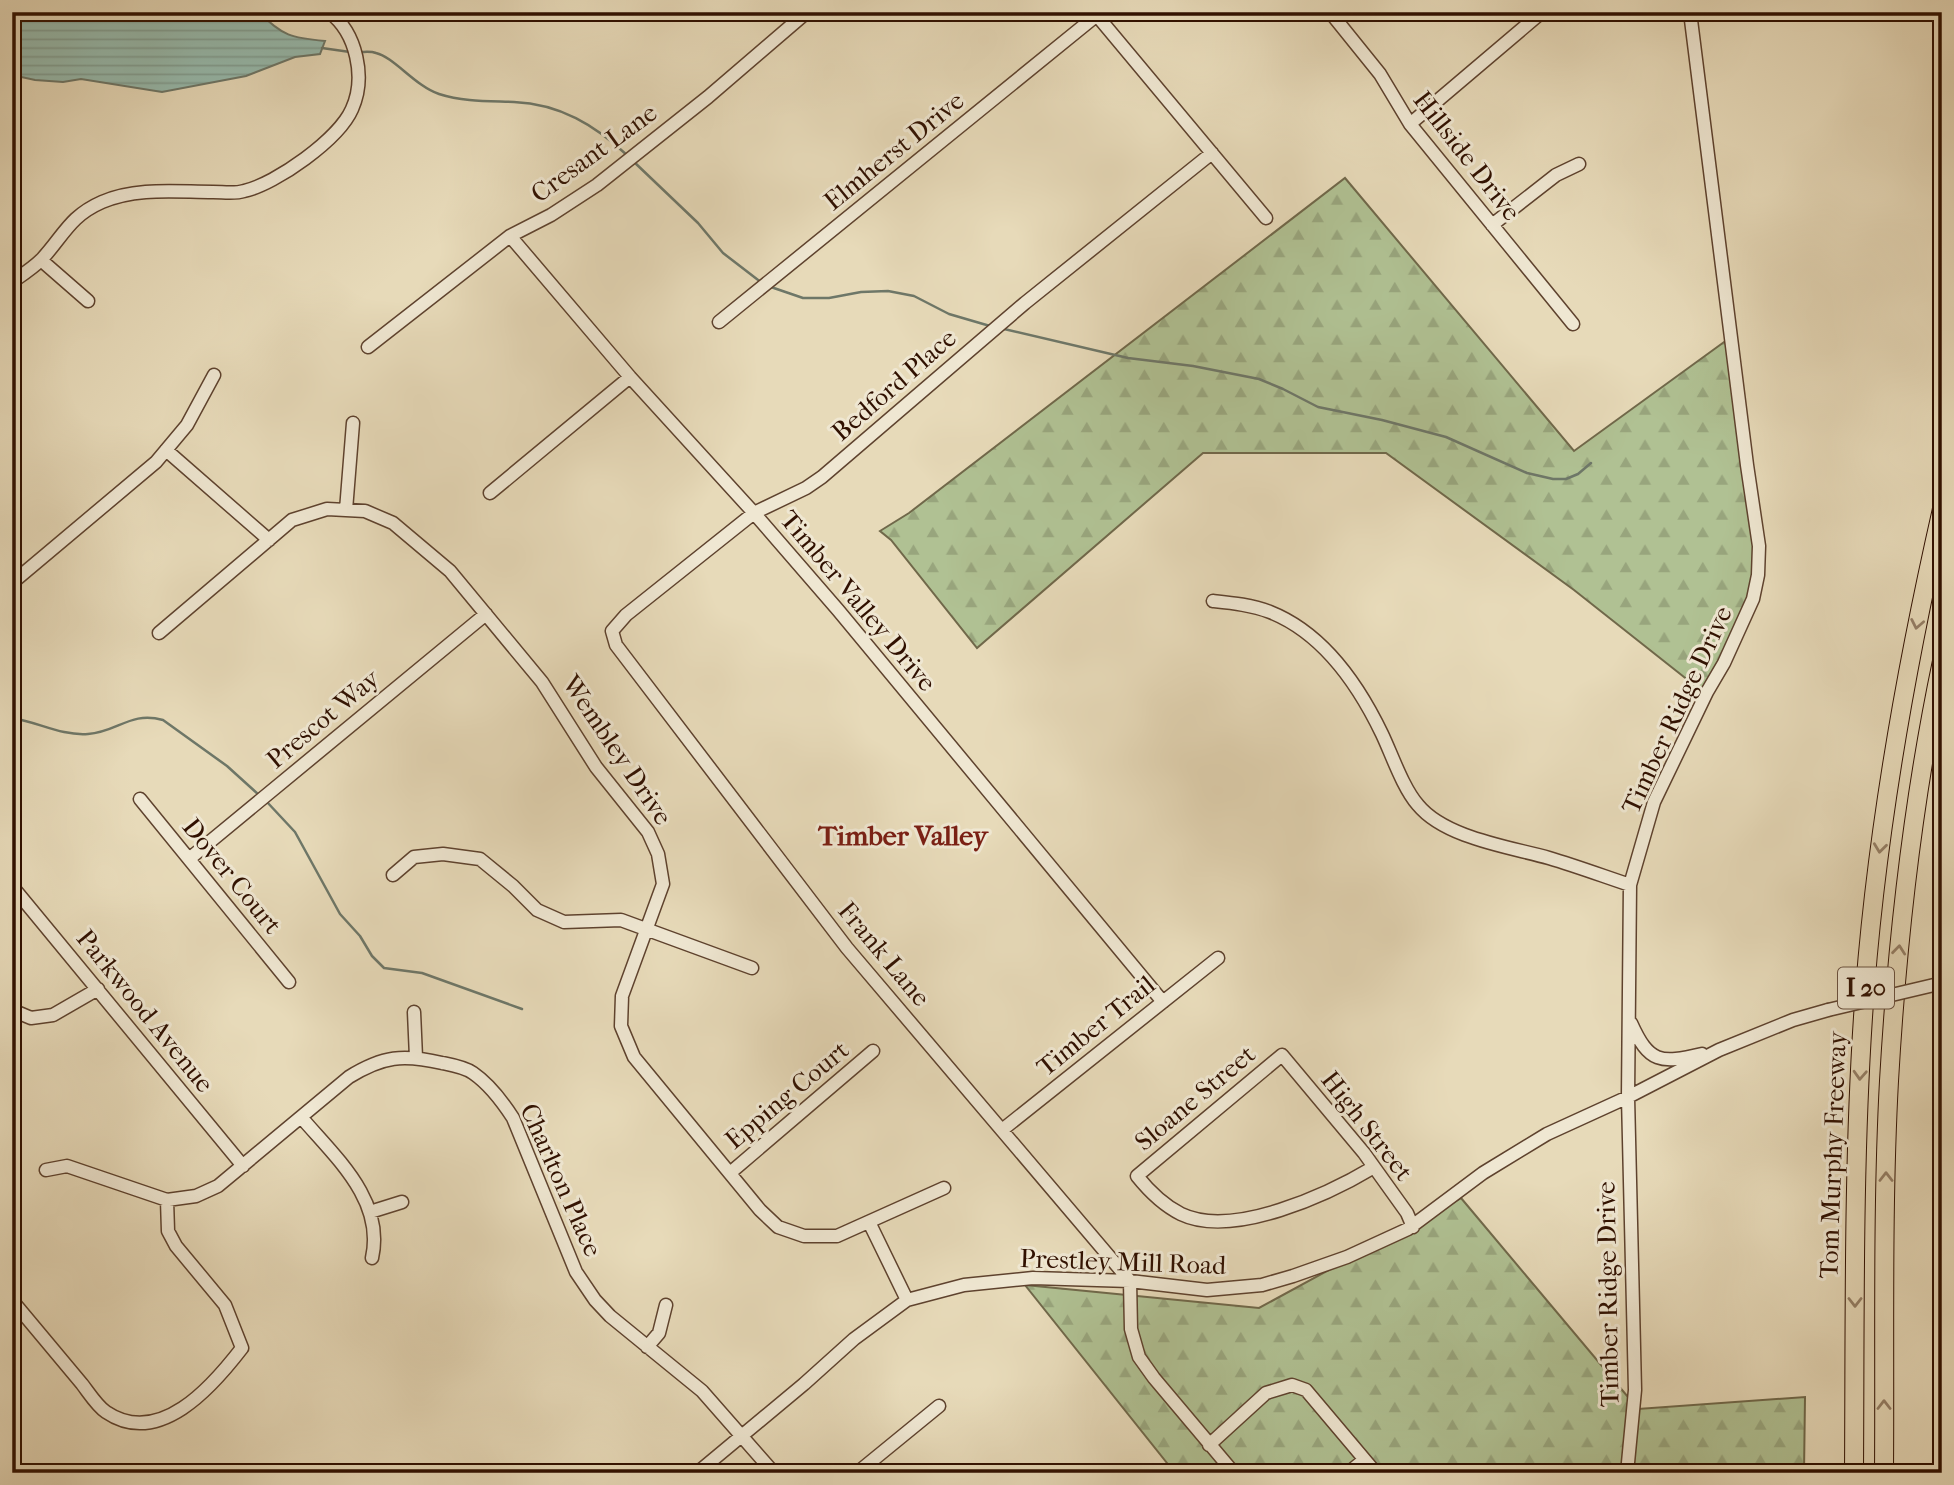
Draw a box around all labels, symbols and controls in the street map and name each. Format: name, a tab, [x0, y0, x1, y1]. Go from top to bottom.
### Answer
street label: Elmherst Drive	[818, 85, 970, 217]
street label: Hillside Drive	[1407, 85, 1527, 227]
street label: Cresant Lane	[525, 97, 663, 209]
street label: Bedford Place	[825, 322, 963, 447]
street label: Timber Valley Drive	[773, 504, 943, 698]
street label: Timber Ridge Drive	[1615, 601, 1739, 819]
one-way arrow	[1911, 618, 1926, 630]
street label: Prescot Way	[260, 662, 387, 775]
street label: Wembley Drive	[555, 668, 679, 831]
street label: Dover Court	[176, 812, 289, 941]
district label: Timber Valley	[817, 819, 990, 852]
one-way arrow	[1872, 843, 1887, 854]
street label: Frank Lane	[831, 896, 937, 1013]
street label: Parkwood Avenue	[70, 923, 220, 1099]
one-way arrow	[1891, 944, 1906, 955]
road number: I 20	[1838, 968, 1894, 1008]
street label: Timber Trail	[1031, 969, 1161, 1083]
street label: Tom Murphy Freeway	[1813, 1030, 1853, 1279]
street label: Epping Court	[719, 1034, 856, 1156]
street label: Sloane Street	[1128, 1038, 1262, 1157]
street label: High Street	[1315, 1065, 1420, 1188]
one-way arrow	[1852, 1070, 1867, 1081]
street label: Charlton Place	[513, 1099, 609, 1261]
one-way arrow	[1878, 1171, 1894, 1182]
street label: Timber Ridge Drive	[1591, 1181, 1625, 1407]
street label: Prestley Mill Road	[1019, 1243, 1228, 1281]
one-way arrow	[1847, 1298, 1863, 1308]
one-way arrow	[1877, 1399, 1892, 1410]

